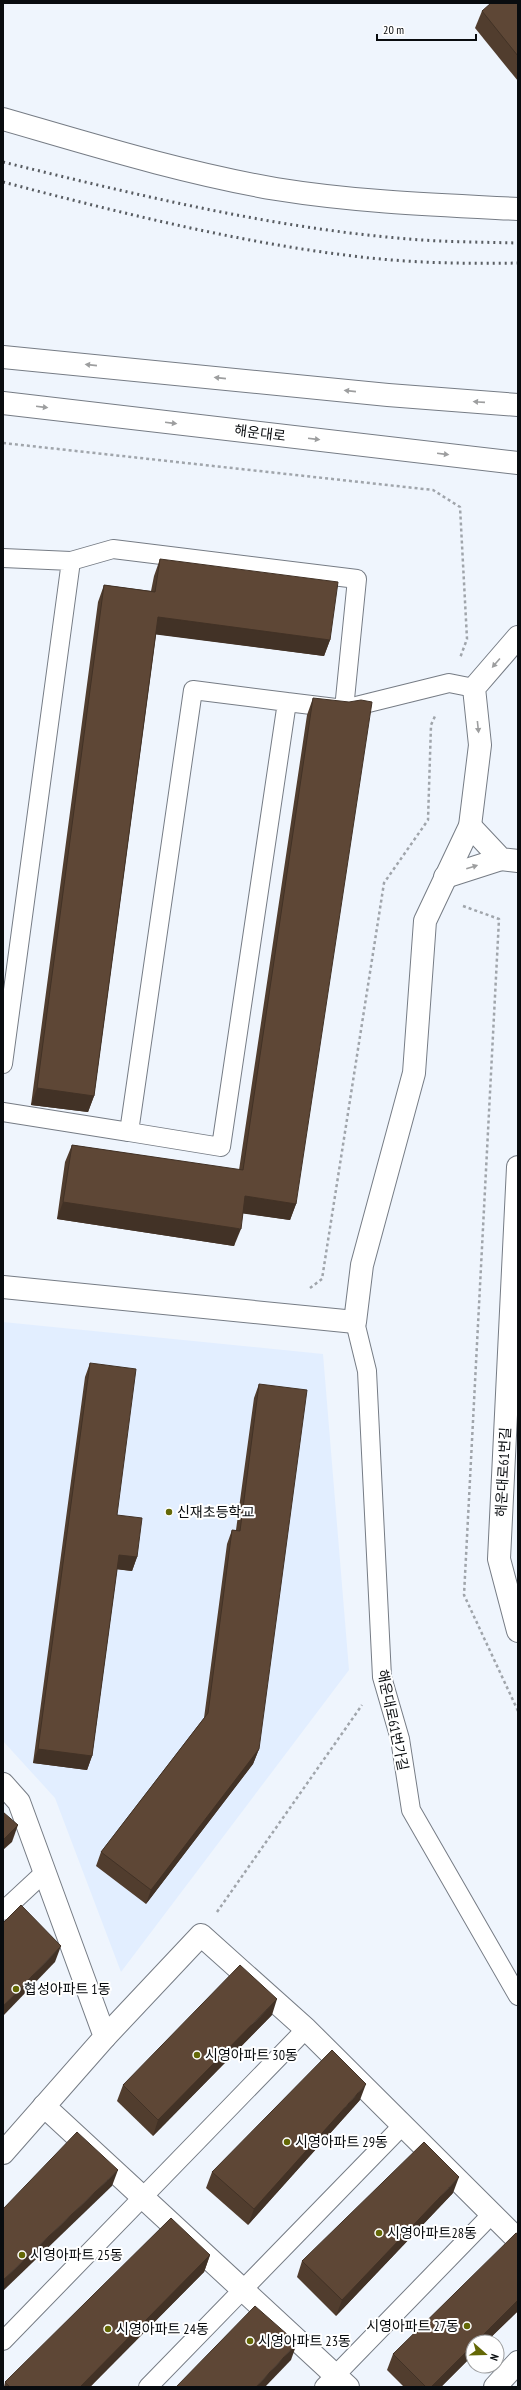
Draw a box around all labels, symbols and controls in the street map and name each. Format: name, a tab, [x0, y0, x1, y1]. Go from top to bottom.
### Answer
scale bar	[377, 16, 476, 42]
text: 20 m	[383, 22, 404, 37]
one-way arrow	[85, 362, 97, 369]
one-way arrow	[214, 375, 226, 382]
one-way arrow	[344, 388, 356, 394]
one-way arrow	[473, 398, 485, 405]
one-way arrow	[36, 404, 48, 411]
one-way arrow	[165, 419, 177, 426]
street label: 해운대로	[233, 421, 287, 445]
one-way arrow	[308, 436, 320, 443]
one-way arrow	[437, 451, 449, 458]
one-way arrow	[492, 658, 501, 667]
one-way arrow	[475, 721, 481, 733]
one-way arrow	[467, 864, 479, 870]
street label: 해운대로61번길	[492, 1427, 514, 1517]
place label: 신재초등학교	[177, 1503, 254, 1521]
marker: 신재초등학교	[164, 1507, 174, 1517]
street label: 해운대로61번가길	[374, 1668, 412, 1772]
place label: 협성아파트 1동	[24, 1980, 111, 1998]
marker: 협성아파트 1동	[11, 1984, 21, 1994]
place label: 시영아파트 30동	[205, 2046, 298, 2064]
marker: 시영아파트 30동	[192, 2050, 202, 2060]
place label: 시영아파트 29동	[295, 2133, 388, 2151]
marker: 시영아파트 29동	[282, 2137, 292, 2147]
place label: 시영아파트28동	[387, 2224, 477, 2242]
marker: 시영아파트28동	[374, 2228, 384, 2238]
place label: 시영아파트 25동	[30, 2246, 123, 2264]
marker: 시영아파트 25동	[17, 2250, 27, 2260]
place label: 시영아파트 27동	[366, 2317, 459, 2335]
place label: 시영아파트 24동	[116, 2320, 209, 2338]
marker: 시영아파트 27동	[462, 2321, 472, 2331]
marker: 시영아파트 24동	[103, 2324, 113, 2334]
place label: 시영아파트 23동	[258, 2332, 351, 2350]
north arrow	[465, 2334, 505, 2374]
marker: 시영아파트 23동	[245, 2336, 255, 2346]
text: N	[487, 2352, 502, 2363]

